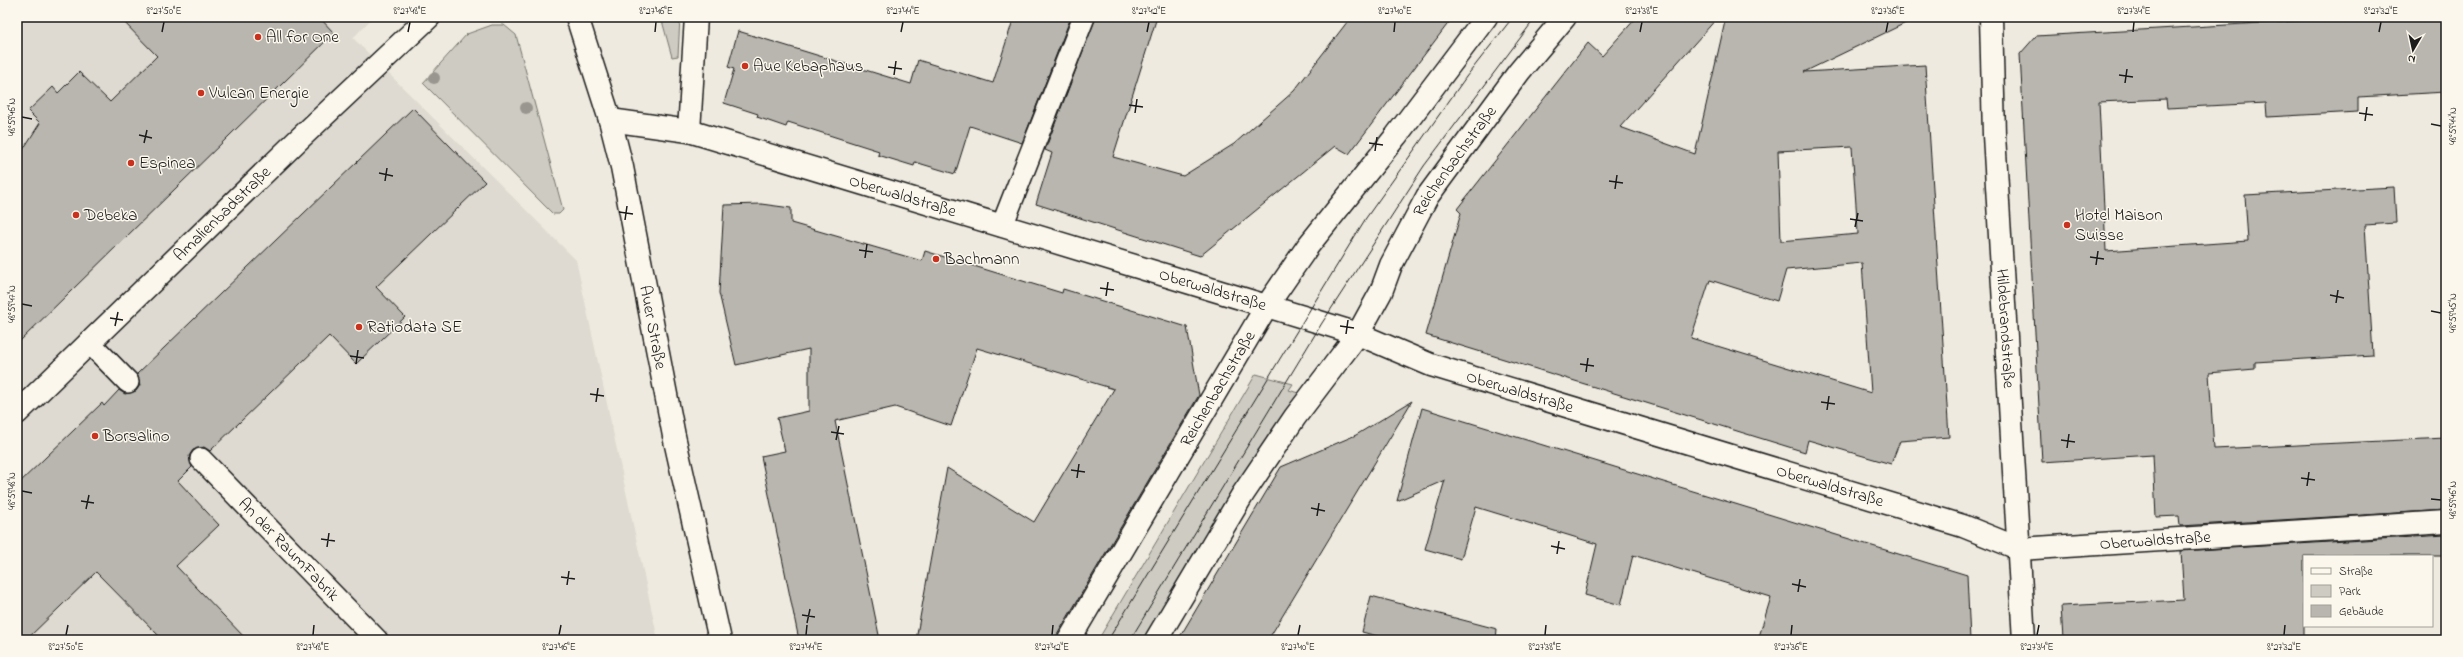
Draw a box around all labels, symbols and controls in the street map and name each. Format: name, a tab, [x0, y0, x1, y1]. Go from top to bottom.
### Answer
text: 8°27'50"E	[146, 4, 182, 19]
text: 8°27'48"E	[394, 4, 426, 19]
text: 8°27'46"E	[639, 4, 673, 19]
text: 8°27'44"E	[886, 4, 920, 19]
text: 8°27'42"E	[1132, 4, 1166, 19]
text: 8°27'40"E	[1378, 4, 1412, 19]
text: 8°27'38"E	[1626, 4, 1658, 19]
text: 8°27'36"E	[1871, 4, 1905, 19]
text: 8°27'34"E	[2117, 4, 2151, 19]
text: 8°27'32"E	[2364, 4, 2398, 19]
place label: All for One	[266, 25, 339, 50]
north arrow	[2393, 30, 2433, 70]
marker: All for One	[253, 32, 263, 42]
text: N	[2407, 50, 2417, 67]
place label: Aue Kebaphaus	[753, 54, 863, 79]
marker: Aue Kebaphaus	[740, 61, 750, 71]
place label: Vulcan Energie	[208, 81, 309, 108]
marker: Vulcan Energie	[196, 88, 206, 98]
text: 48°59'46"N	[5, 98, 20, 136]
street label: Reichenbachstraße	[1407, 100, 1503, 221]
text: 48°59'44"N	[2446, 107, 2461, 145]
place label: Espinea	[139, 151, 195, 176]
marker: Espinea	[126, 158, 136, 168]
street label: Amalienbadstraße	[168, 160, 277, 267]
street label: Oberwaldstraße	[846, 168, 960, 224]
place label: Debeka	[83, 203, 137, 228]
place label: Hotel Maison Suisse	[2075, 203, 2163, 248]
marker: Debeka	[71, 210, 81, 220]
marker: Hotel Maison Suisse	[2062, 220, 2072, 230]
place label: Bachmann	[943, 247, 1019, 272]
marker: Bachmann	[931, 254, 941, 264]
street label: Oberwaldstraße	[1156, 262, 1270, 318]
street label: Hildebrandstraße	[1989, 268, 2022, 390]
street label: Auer Straße	[633, 283, 673, 372]
text: 48°59'47"N	[5, 285, 20, 323]
text: 48°59'45"N	[2446, 293, 2461, 333]
place label: Ratiodata SE	[367, 315, 462, 340]
marker: Ratiodata SE	[354, 322, 364, 332]
street label: Reichenbachstraße	[1174, 326, 1262, 451]
street label: Oberwaldstraße	[1463, 364, 1577, 420]
place label: Borsalino	[102, 424, 170, 449]
marker: Borsalino	[90, 431, 100, 441]
street label: Oberwaldstraße	[1773, 458, 1887, 514]
text: 48°59'48"N	[5, 472, 20, 510]
text: 48°59'46"N	[2446, 481, 2461, 519]
street label: An der RaumFabrik	[232, 492, 346, 607]
street label: Oberwaldstraße	[2099, 524, 2212, 556]
legend	[2303, 555, 2433, 627]
text: Straße	[2339, 563, 2373, 581]
text: Park	[2339, 583, 2361, 601]
text: Gebäude	[2339, 603, 2384, 621]
text: 8°27'50"E	[48, 640, 84, 655]
text: 8°27'48"E	[297, 640, 329, 655]
text: 8°27'46"E	[542, 640, 576, 655]
text: 8°27'44"E	[789, 640, 823, 655]
text: 8°27'42"E	[1035, 640, 1069, 655]
text: 8°27'40"E	[1281, 640, 1315, 655]
text: 8°27'38"E	[1529, 640, 1561, 655]
text: 8°27'36"E	[1774, 640, 1808, 655]
text: 8°27'34"E	[2020, 640, 2054, 655]
text: 8°27'32"E	[2267, 640, 2301, 655]

